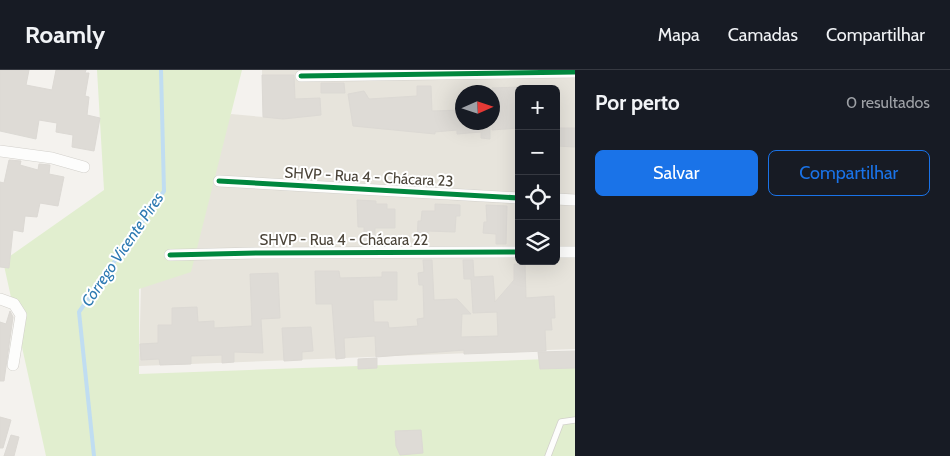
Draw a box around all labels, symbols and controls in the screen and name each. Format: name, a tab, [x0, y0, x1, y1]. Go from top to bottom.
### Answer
text: Roamly	[25, 20, 105, 49]
text: Mapa	[658, 24, 700, 46]
text: Camadas	[728, 24, 798, 46]
text: Compartilhar	[826, 24, 925, 46]
north arrow	[455, 85, 500, 130]
map controls	[515, 85, 560, 265]
button: +	[515, 85, 560, 130]
text: Por perto	[595, 90, 680, 115]
text: 0 resultados	[846, 93, 930, 112]
button: −	[515, 130, 560, 175]
button: Salvar	[595, 150, 758, 196]
button: Compartilhar	[768, 150, 930, 196]
street label: SHVP - Rua 4 - Chácara 23	[284, 164, 454, 190]
button: locate	[515, 175, 560, 220]
water label: Córrego Vicente Pires	[77, 189, 168, 310]
button: layers	[515, 220, 560, 265]
street label: SHVP - Rua 4 - Chácara 22	[260, 231, 429, 249]

